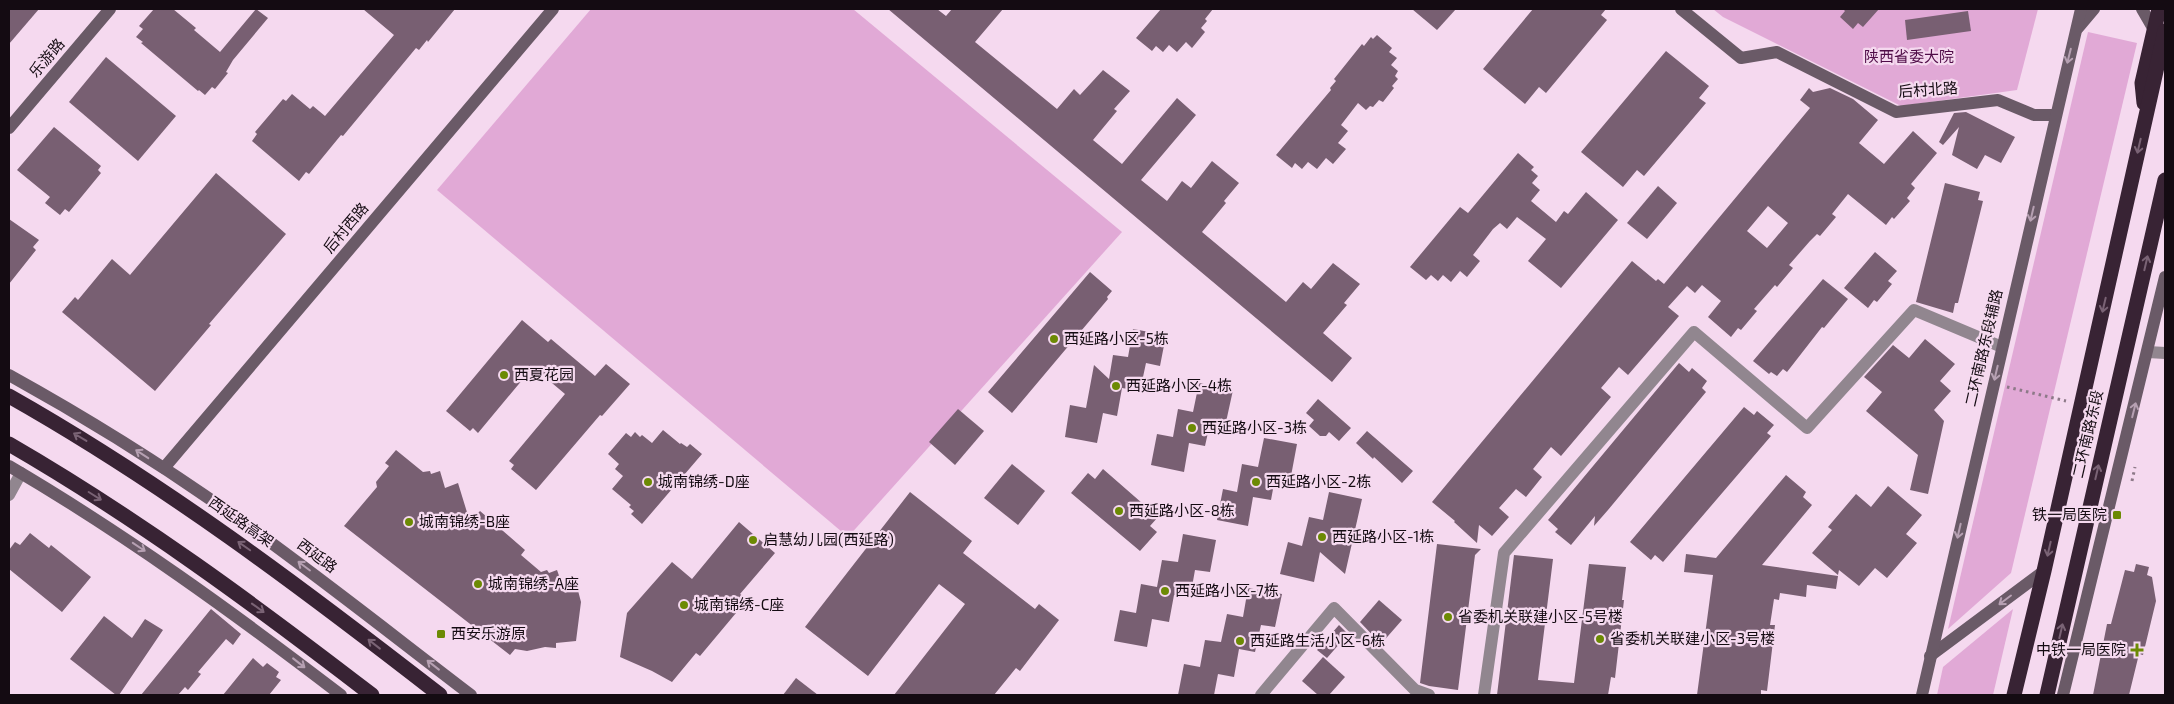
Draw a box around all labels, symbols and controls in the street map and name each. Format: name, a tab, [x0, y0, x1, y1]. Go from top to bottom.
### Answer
street label: 乐游路	[25, 34, 68, 80]
park label: 陕西省委大院	[1864, 47, 1954, 65]
one-way arrow	[2064, 48, 2073, 64]
street label: 后村北路	[1897, 78, 1958, 100]
one-way arrow	[2134, 138, 2143, 154]
street label: 后村西路	[319, 199, 371, 256]
one-way arrow	[2027, 206, 2036, 222]
one-way arrow	[2142, 255, 2151, 271]
street label: 二环南路东段辅路	[1961, 287, 2005, 408]
one-way arrow	[2099, 297, 2108, 313]
place label: 西延路小区-5栋	[1064, 329, 1169, 347]
marker: 西延路小区-5栋	[1048, 333, 1060, 345]
one-way arrow	[1991, 364, 2000, 380]
place label: 西夏花园	[514, 365, 574, 383]
marker: 西夏花园	[498, 369, 510, 381]
place label: 西延路小区-4栋	[1126, 376, 1232, 394]
marker: 西延路小区-4栋	[1110, 380, 1122, 392]
street label: 二环南路东段	[2068, 388, 2106, 480]
one-way arrow	[2130, 403, 2139, 419]
place label: 西延路小区-3栋	[1202, 418, 1307, 436]
marker: 西延路小区-3栋	[1186, 422, 1198, 434]
one-way arrow	[73, 432, 87, 442]
one-way arrow	[135, 448, 149, 458]
one-way arrow	[2093, 465, 2102, 481]
place label: 城南锦绣-D座	[658, 472, 750, 490]
place label: 西延路小区-2栋	[1266, 472, 1371, 490]
marker: 城南锦绣-D座	[642, 476, 654, 488]
marker: 西延路小区-2栋	[1250, 476, 1262, 488]
one-way arrow	[88, 492, 102, 502]
street label: 西延路高架	[206, 492, 277, 550]
place label: 西延路小区-8栋	[1129, 501, 1235, 519]
marker: 西延路小区-8栋	[1113, 505, 1125, 517]
place label: 铁一局医院	[2032, 505, 2107, 523]
marker: 铁一局医院	[2111, 509, 2123, 521]
place label: 城南锦绣-B座	[419, 512, 510, 530]
marker: 城南锦绣-B座	[403, 516, 415, 528]
one-way arrow	[1954, 522, 1963, 538]
place label: 西延路小区-1栋	[1332, 527, 1434, 545]
place label: 启慧幼儿园(西延路)	[763, 530, 894, 548]
marker: 西延路小区-1栋	[1316, 531, 1328, 543]
street label: 西延路	[294, 534, 341, 576]
marker: 启慧幼儿园(西延路)	[747, 534, 759, 546]
one-way arrow	[237, 541, 251, 551]
one-way arrow	[2044, 541, 2053, 557]
one-way arrow	[132, 542, 146, 552]
one-way arrow	[298, 561, 311, 572]
place label: 城南锦绣-A座	[488, 574, 579, 592]
marker: 城南锦绣-A座	[472, 578, 484, 590]
place label: 西延路小区-7栋	[1175, 581, 1279, 599]
marker: 西延路小区-7栋	[1159, 585, 1171, 597]
place label: 城南锦绣-C座	[694, 595, 784, 613]
one-way arrow	[1998, 595, 2012, 605]
marker: 城南锦绣-C座	[678, 599, 690, 611]
one-way arrow	[251, 603, 265, 613]
place label: 省委机关联建小区-5号楼	[1458, 607, 1623, 625]
marker: 省委机关联建小区-5号楼	[1442, 611, 1454, 623]
one-way arrow	[2057, 623, 2066, 639]
place label: 西安乐游原	[451, 624, 526, 642]
marker: 西安乐游原	[435, 628, 447, 640]
place label: 省委机关联建小区-3号楼	[1610, 629, 1775, 647]
place label: 西延路生活小区-6栋	[1250, 631, 1385, 649]
marker: 省委机关联建小区-3号楼	[1594, 633, 1606, 645]
marker: 西延路生活小区-6栋	[1234, 635, 1246, 647]
one-way arrow	[367, 639, 381, 649]
place label: 中铁一局医院	[2036, 640, 2126, 658]
marker: 中铁一局医院	[2130, 643, 2144, 657]
one-way arrow	[292, 657, 305, 668]
one-way arrow	[426, 660, 439, 671]

